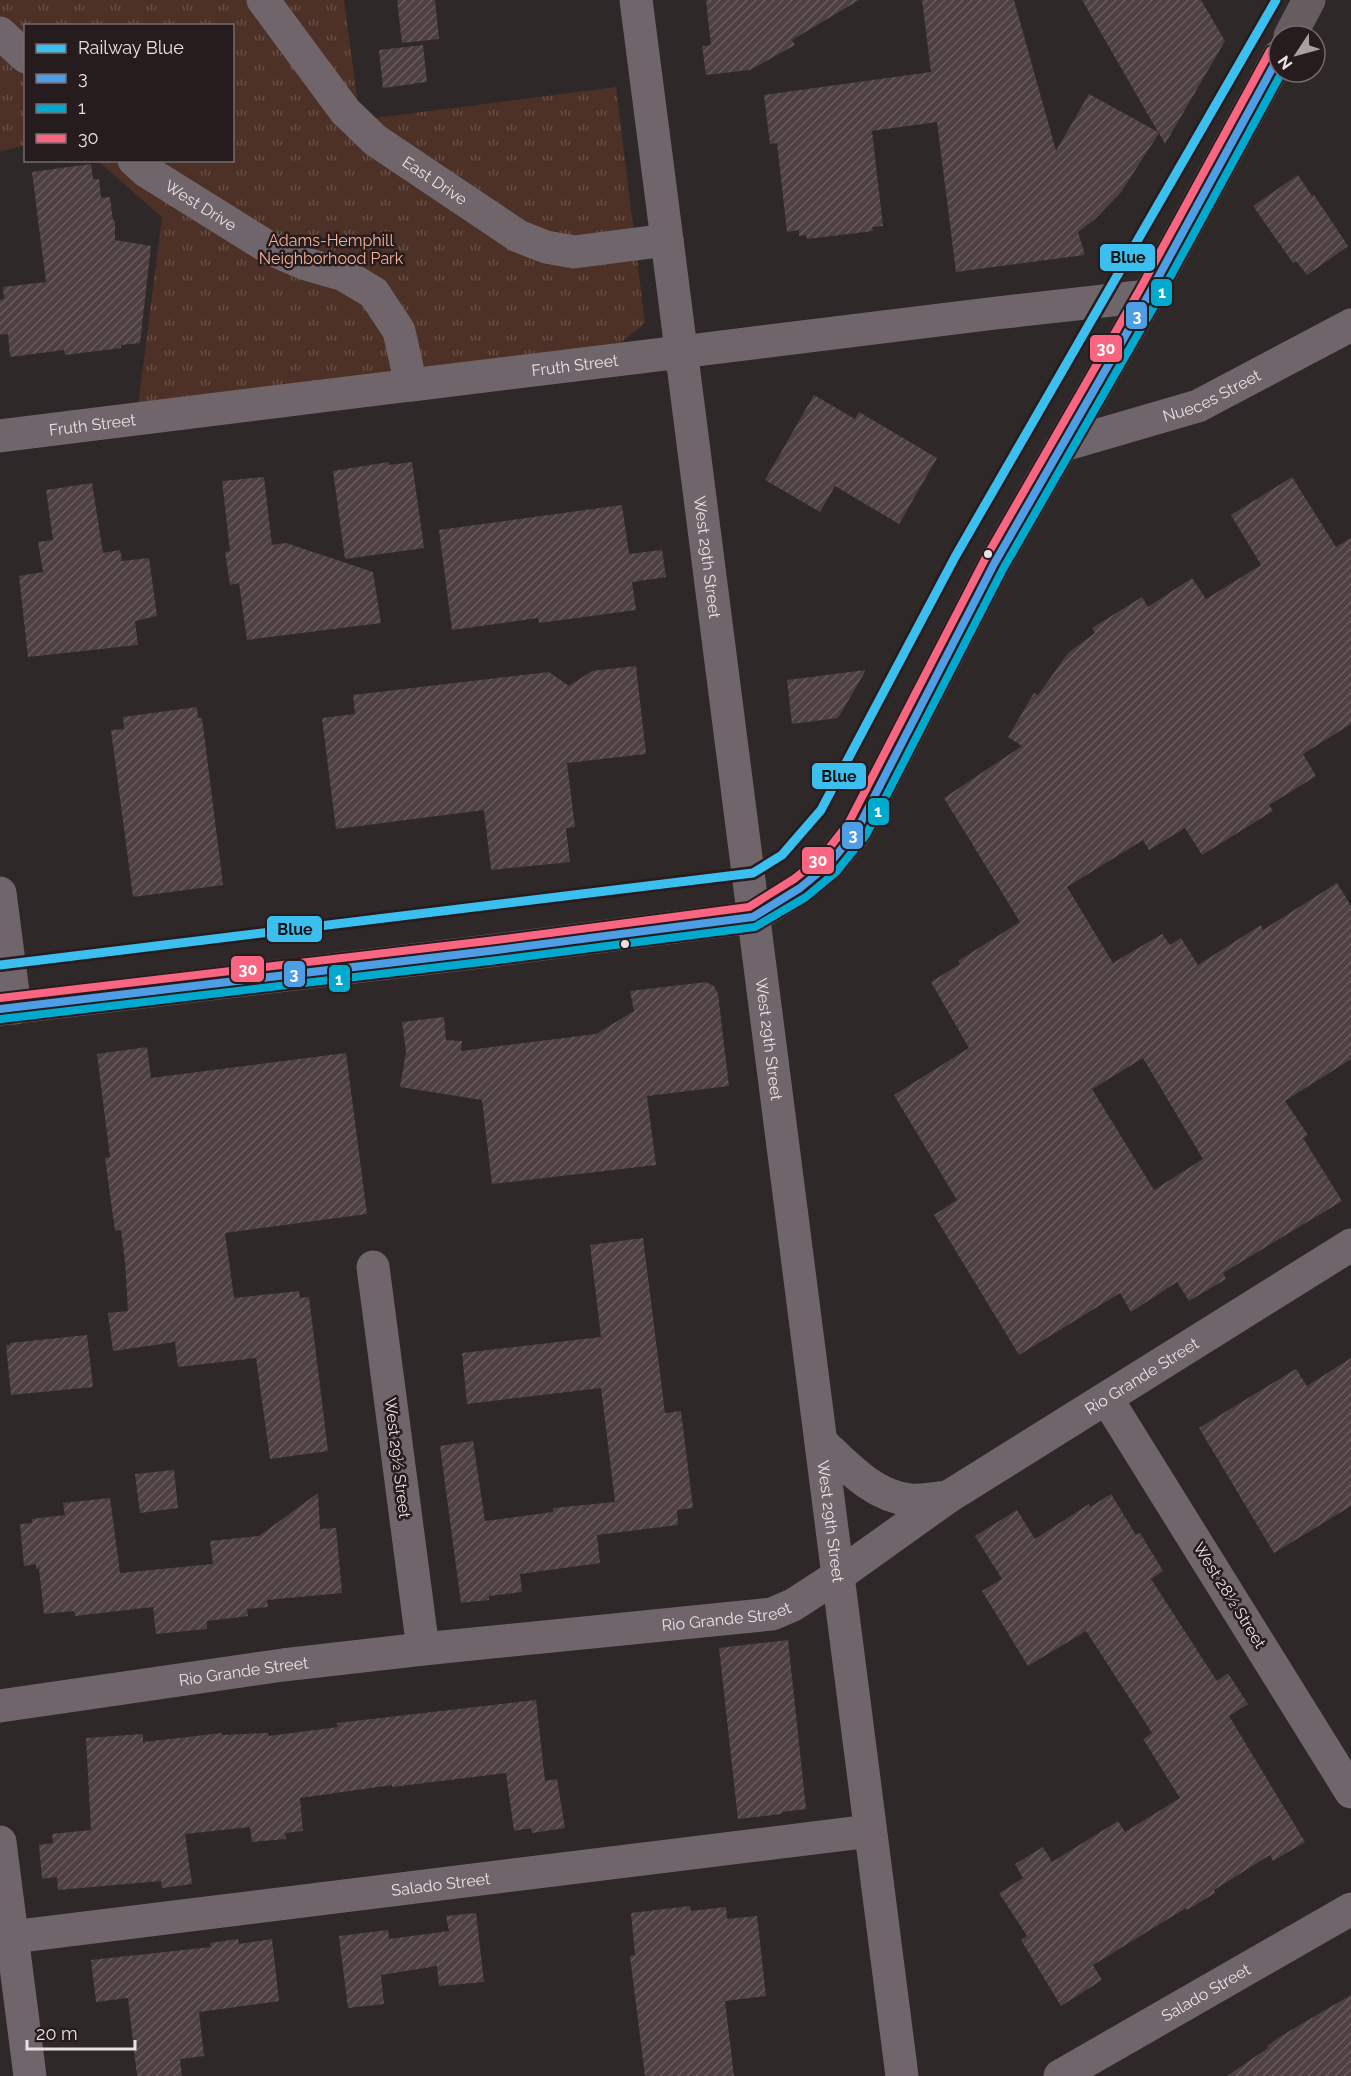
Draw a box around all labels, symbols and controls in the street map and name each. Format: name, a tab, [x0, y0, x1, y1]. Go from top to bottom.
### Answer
legend	[24, 24, 234, 162]
north arrow	[1267, 24, 1327, 84]
text: Railway Blue	[78, 37, 184, 58]
text: N	[1274, 52, 1297, 73]
text: 3	[78, 67, 88, 88]
text: 1	[78, 97, 86, 118]
text: 30	[78, 127, 99, 148]
street label: East Drive	[399, 152, 471, 209]
street label: West Drive	[161, 176, 240, 235]
park label: Adams-Hemphill Neighborhood Park	[259, 231, 404, 268]
line badge: Blue	[1099, 243, 1156, 272]
text: Blue	[1110, 248, 1146, 267]
line badge: 1	[1150, 278, 1173, 307]
text: 1	[1158, 283, 1166, 302]
line badge: 3	[1125, 301, 1148, 330]
text: 3	[1133, 307, 1142, 326]
line badge: 30	[1089, 334, 1123, 363]
text: 30	[1097, 339, 1116, 358]
street label: Fruth Street	[530, 351, 620, 380]
street label: Nueces Street	[1161, 365, 1264, 426]
street label: Fruth Street	[48, 410, 137, 440]
street label: West 29th Street	[690, 495, 724, 620]
unlabelled marker	[982, 548, 994, 560]
line badge: Blue	[811, 762, 867, 790]
text: Blue	[821, 767, 857, 786]
line badge: 1	[867, 797, 890, 826]
text: 1	[874, 802, 882, 821]
line badge: 3	[841, 821, 864, 850]
text: 3	[849, 826, 858, 845]
line badge: 30	[801, 846, 835, 875]
text: 30	[809, 851, 828, 870]
line badge: Blue	[266, 915, 323, 943]
text: Blue	[277, 920, 313, 939]
unlabelled marker	[619, 938, 631, 950]
line badge: 30	[230, 955, 265, 983]
text: 30	[239, 960, 258, 979]
line badge: 3	[283, 960, 306, 988]
line badge: 1	[328, 964, 351, 993]
text: 3	[290, 965, 299, 984]
text: 1	[335, 970, 343, 989]
street label: West 29th Street	[752, 977, 786, 1102]
street label: Rio Grande Street	[1082, 1333, 1203, 1419]
street label: West 29½ Street	[381, 1397, 414, 1520]
street label: West 29th Street	[813, 1459, 848, 1584]
street label: West 28½ Street	[1189, 1539, 1270, 1652]
street label: Rio Grande Street	[661, 1598, 795, 1635]
street label: Rio Grande Street	[178, 1653, 310, 1690]
street label: Salado Street	[390, 1869, 492, 1900]
street label: Salado Street	[1158, 1959, 1254, 2026]
scale bar	[27, 2013, 135, 2051]
text: 20 m	[36, 2023, 78, 2044]

